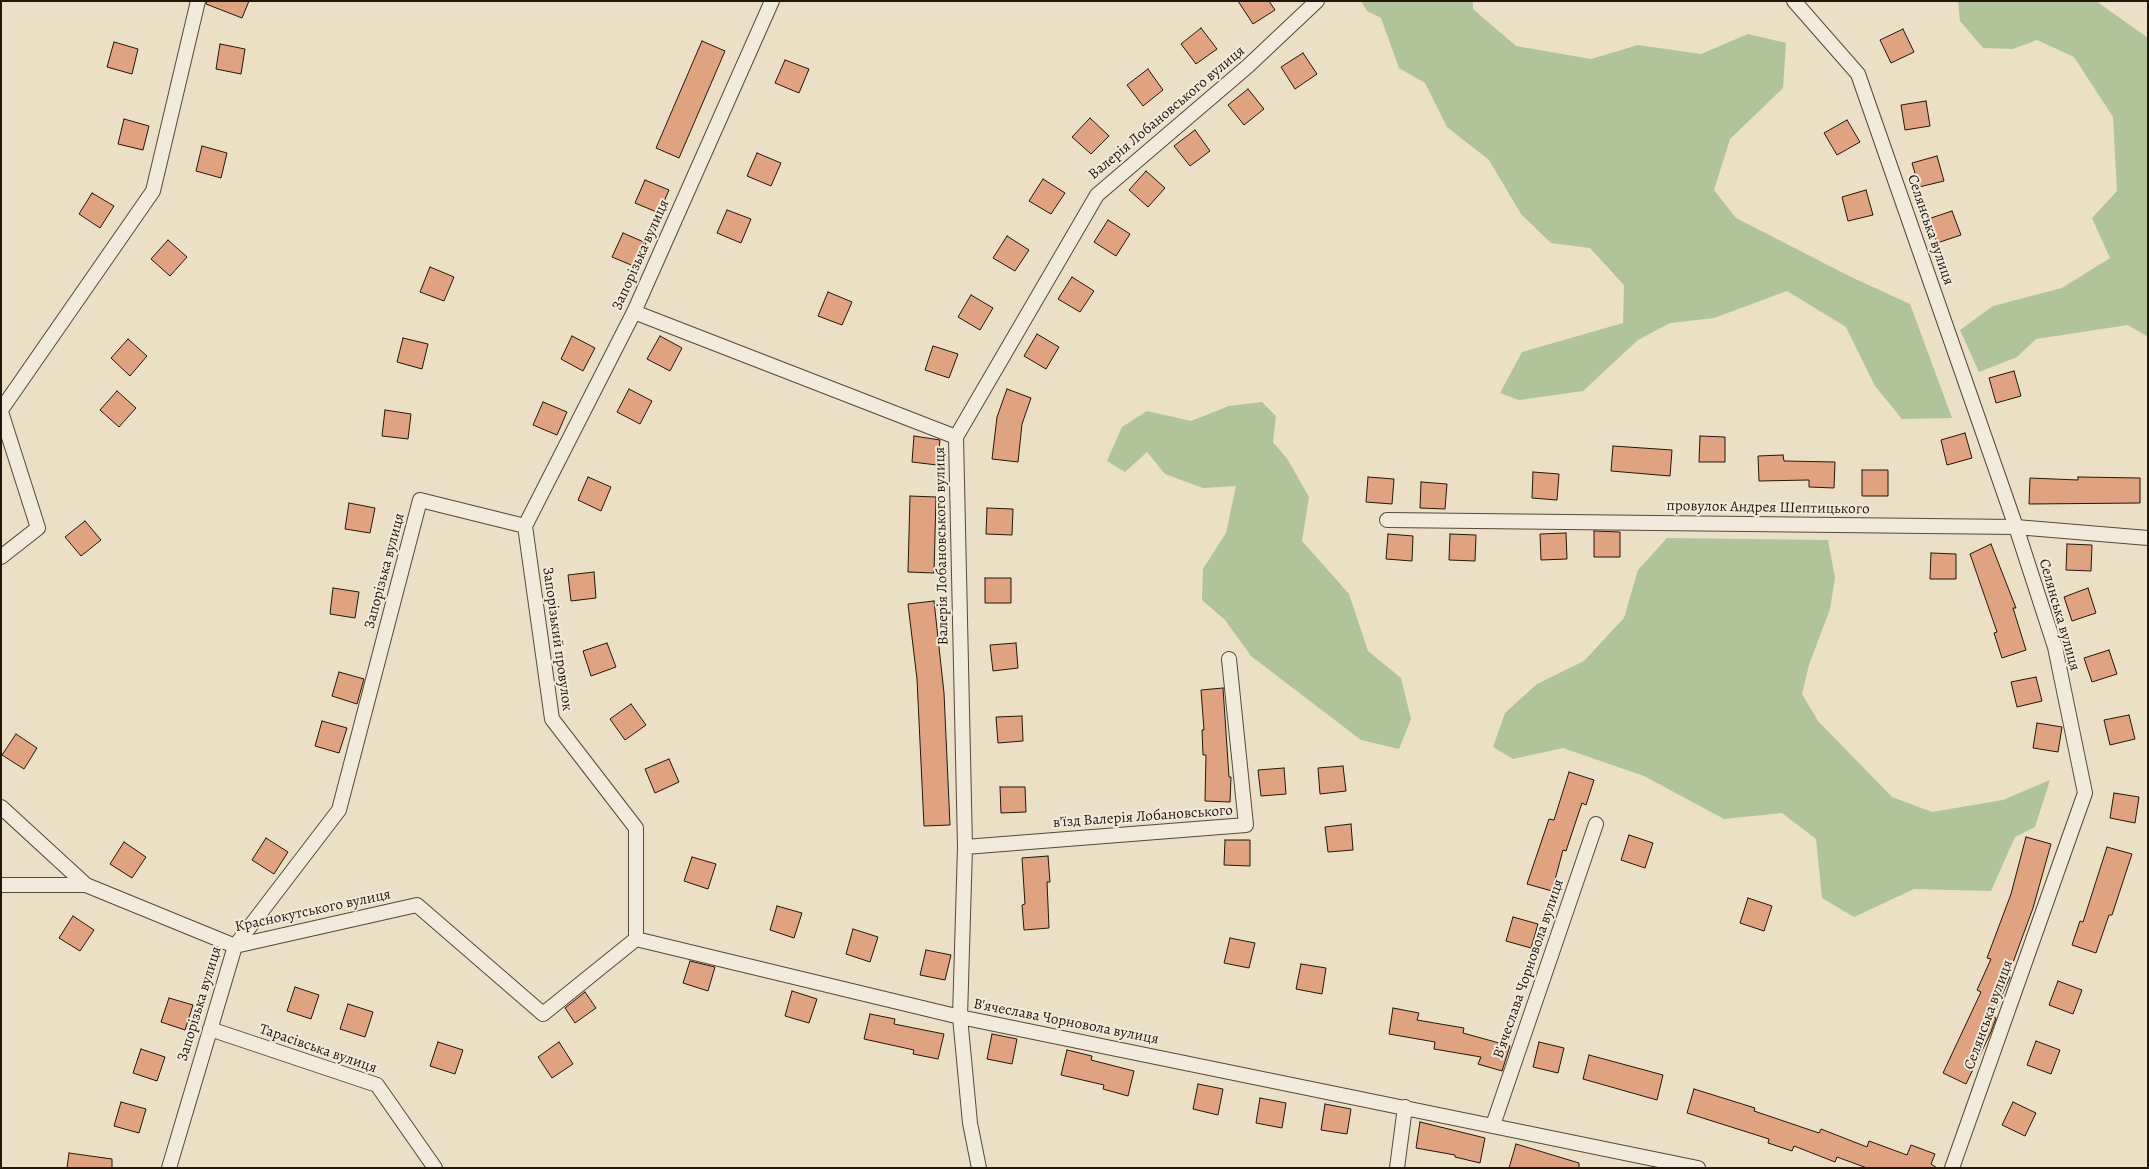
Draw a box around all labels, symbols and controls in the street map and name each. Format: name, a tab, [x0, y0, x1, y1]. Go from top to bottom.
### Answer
street label: Валерія Лобановського вулиця	[1085, 42, 1249, 184]
street label: Селянська вулиця	[1903, 172, 1957, 288]
street label: Запорізька вулиця	[609, 197, 673, 313]
street label: Валерія Лобановського вулиця	[931, 447, 953, 645]
street label: провулок Андрея Шептицького	[1666, 497, 1870, 519]
street label: Запорізька вулиця	[361, 511, 409, 631]
street label: Селянська вулиця	[2034, 557, 2084, 673]
street label: Запорізький провулок	[538, 566, 576, 712]
street label: в’їзд Валерія Лобановського	[1052, 802, 1234, 832]
street label: В'ячеслава Чорновола вулиця	[1490, 877, 1568, 1061]
street label: Краснокутського вулиця	[233, 886, 393, 936]
street label: Запорізька вулиця	[174, 944, 226, 1064]
street label: Селянська вулиця	[1961, 958, 2017, 1072]
street label: В'ячеслава Чорновола вулиця	[972, 995, 1160, 1049]
street label: Тарасівська вулиця	[257, 1020, 379, 1078]

